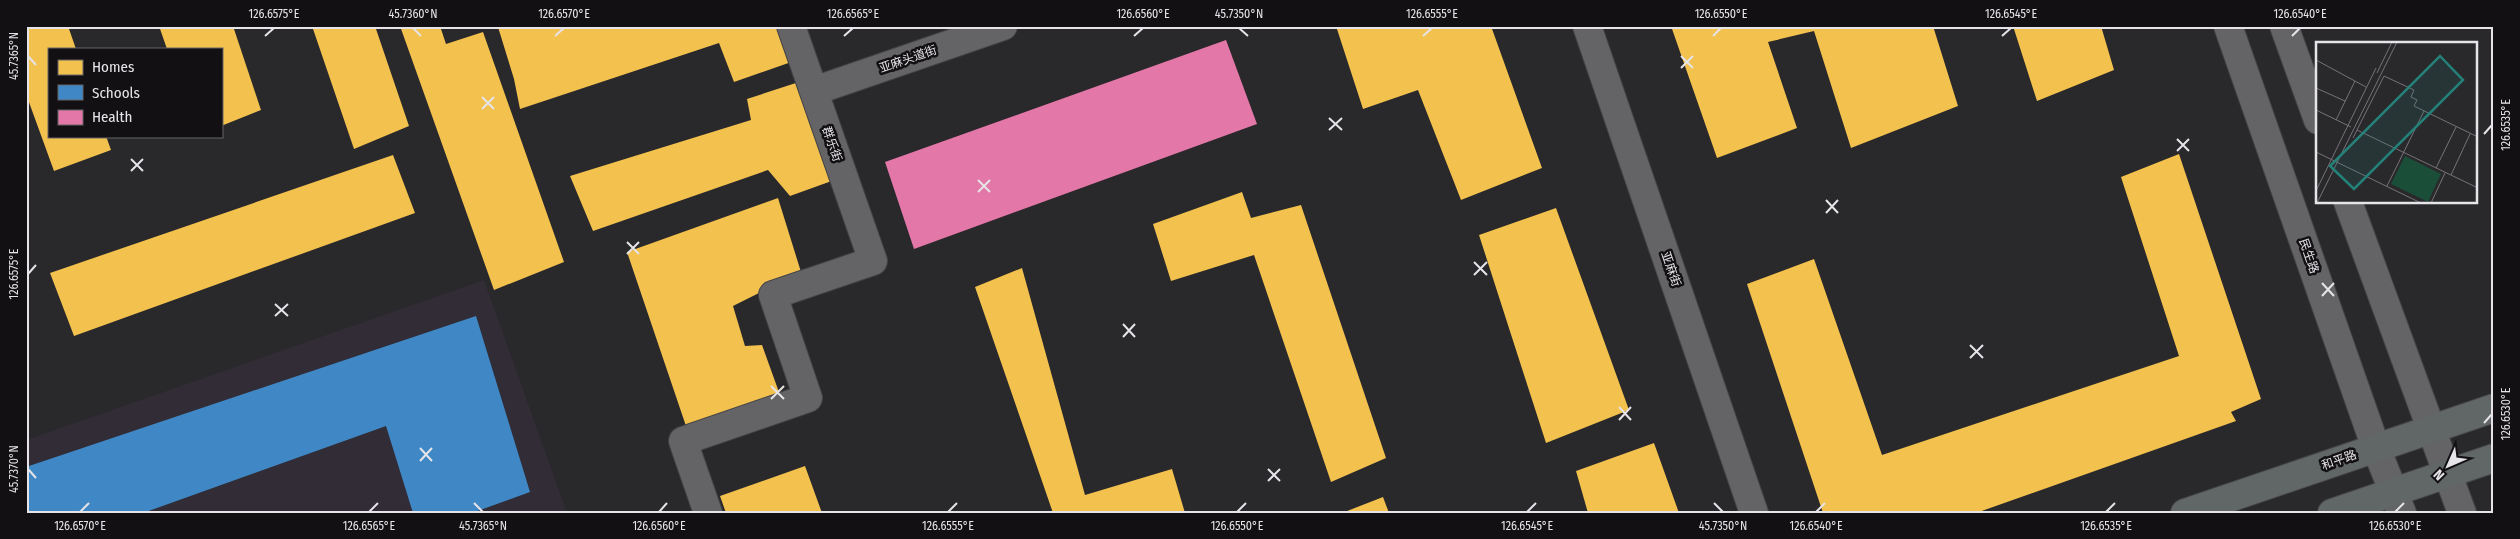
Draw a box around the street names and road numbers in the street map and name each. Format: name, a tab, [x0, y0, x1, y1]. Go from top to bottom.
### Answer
street label: 亚麻头道街	[877, 43, 939, 75]
street label: 群乐街	[820, 125, 844, 163]
street label: 民生路	[2297, 237, 2321, 275]
street label: 亚麻街	[1659, 250, 1683, 288]
street label: 和平路	[2320, 448, 2358, 472]

